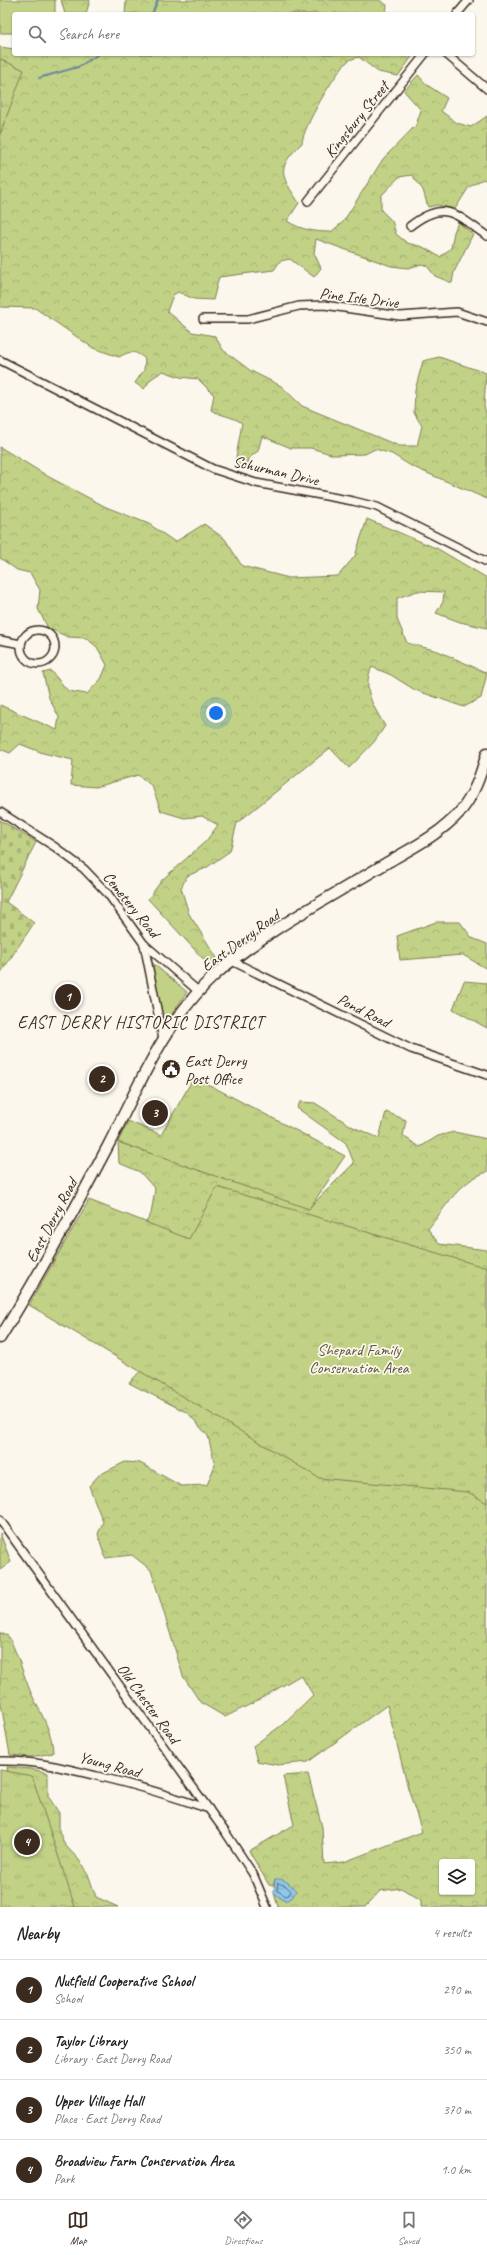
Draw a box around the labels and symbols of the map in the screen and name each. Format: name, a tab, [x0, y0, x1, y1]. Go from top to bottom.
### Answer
street label: Kingsbury Street	[320, 75, 395, 162]
street label: Pine Isle Drive	[318, 283, 401, 313]
street label: Schurman Drive	[231, 451, 322, 491]
your location	[206, 703, 226, 723]
street label: Cemetery Road	[99, 868, 166, 944]
street label: East Derry Road	[197, 904, 286, 976]
pin: 1	[55, 982, 81, 1012]
street label: Pond Road	[334, 989, 396, 1034]
district label: EAST DERRY HISTORIC DISTRICT	[18, 1012, 267, 1033]
place label: East Derry Post Office	[185, 1051, 248, 1089]
public building icon: East Derry Post Office	[160, 1058, 182, 1080]
pin: 2	[89, 1064, 115, 1094]
pin: 3	[142, 1098, 168, 1128]
street label: East Derry Road	[21, 1173, 84, 1266]
park label: Shepard Family Conservation Area	[309, 1340, 410, 1378]
street label: Old Chester Road	[112, 1660, 186, 1750]
street label: Young Road	[77, 1747, 145, 1783]
pin: 4	[14, 1827, 40, 1857]

